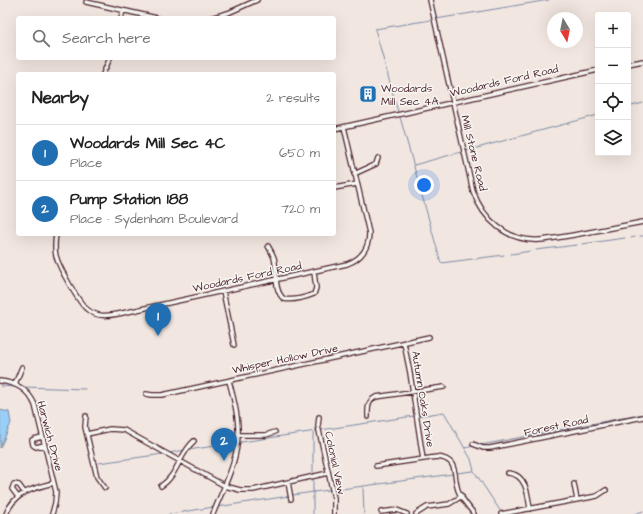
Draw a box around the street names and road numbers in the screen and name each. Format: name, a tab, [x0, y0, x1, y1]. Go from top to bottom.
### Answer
street label: Woodards Ford Road	[448, 61, 560, 101]
street label: Mill Stone Road	[457, 114, 491, 193]
street label: Woodards Ford Road	[191, 258, 303, 296]
street label: Whisper Hollow Drive	[231, 340, 339, 378]
street label: Autumn Oaks Drive	[408, 350, 438, 448]
street label: Harwich Drive	[33, 399, 67, 473]
street label: Forest Road	[522, 412, 590, 440]
street label: Colonial View	[321, 430, 349, 496]

